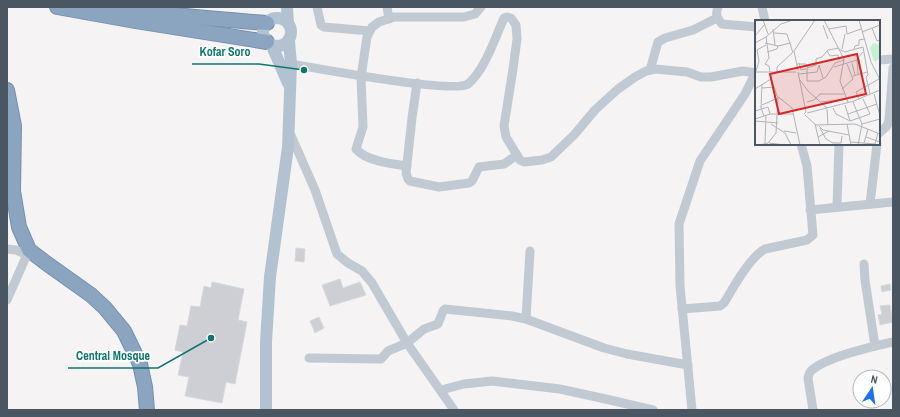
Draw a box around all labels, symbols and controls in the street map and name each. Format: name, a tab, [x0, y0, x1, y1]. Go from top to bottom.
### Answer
inset map	[755, 20, 880, 145]
callout: Kofar Soro	[192, 40, 259, 64]
text: Kofar Soro	[200, 44, 250, 60]
callout: Central Mosque	[68, 344, 158, 368]
text: Central Mosque	[76, 348, 150, 364]
north arrow	[852, 369, 892, 409]
text: N	[870, 372, 879, 387]

